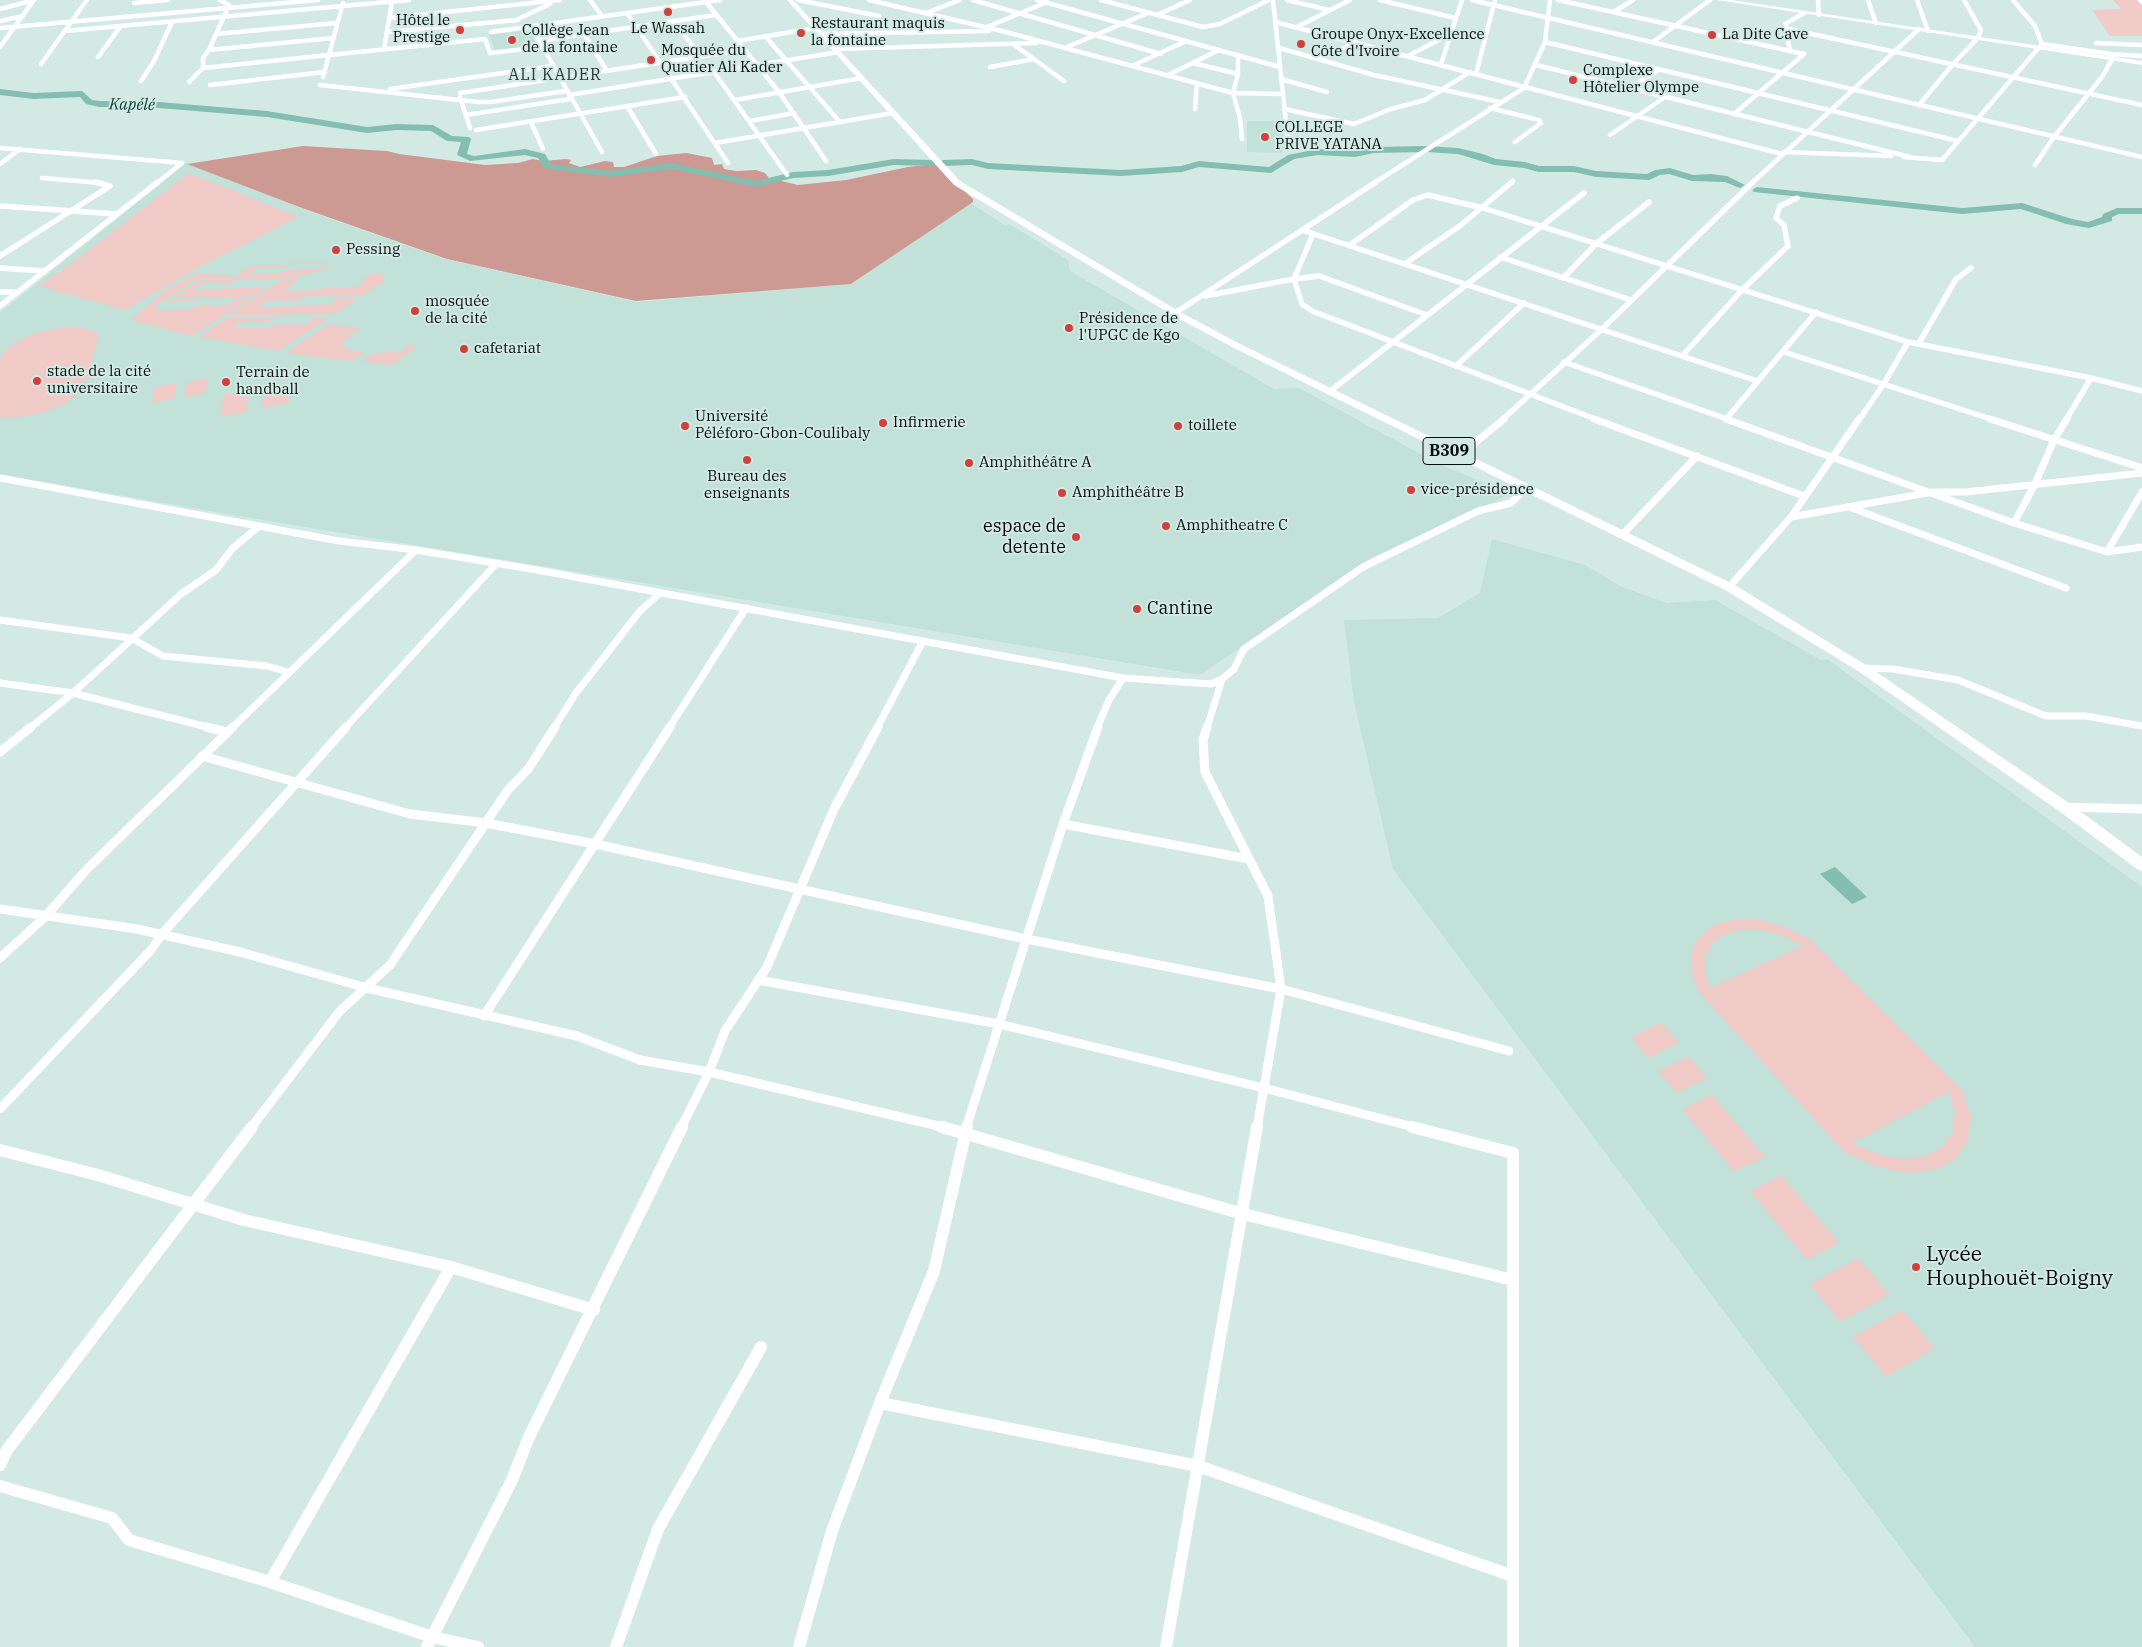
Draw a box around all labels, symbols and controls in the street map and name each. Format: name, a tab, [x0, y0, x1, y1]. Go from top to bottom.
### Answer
marker: Le Wassah	[662, 6, 674, 18]
place label: Hôtel le Prestige	[393, 12, 450, 47]
place label: Restaurant maquis la fontaine	[811, 15, 945, 50]
place label: Le Wassah	[631, 20, 705, 38]
place label: Collège Jean de la fontaine	[522, 22, 618, 57]
marker: Hôtel le Prestige	[454, 24, 466, 36]
place label: Groupe Onyx-Excellence Côte d'Ivoire	[1311, 26, 1485, 61]
place label: La Dite Cave	[1722, 26, 1808, 44]
marker: Restaurant maquis la fontaine	[795, 27, 807, 39]
marker: La Dite Cave	[1706, 29, 1718, 41]
marker: Collège Jean de la fontaine	[506, 34, 518, 46]
marker: Groupe Onyx-Excellence Côte d'Ivoire	[1295, 38, 1307, 50]
place label: Mosquée du Quatier Ali Kader	[661, 42, 782, 77]
marker: Mosquée du Quatier Ali Kader	[645, 54, 657, 66]
place label: Complexe Hôtelier Olympe	[1583, 62, 1699, 97]
district label: ALI KADER	[507, 65, 603, 85]
marker: Complexe Hôtelier Olympe	[1567, 74, 1579, 86]
water label: Kapélé	[109, 95, 155, 115]
place label: COLLEGE PRIVE YATANA	[1275, 119, 1382, 154]
marker: COLLEGE PRIVE YATANA	[1259, 131, 1271, 143]
place label: Pessing	[346, 241, 400, 259]
marker: Pessing	[330, 244, 342, 256]
place label: mosquée de la cité	[425, 293, 489, 328]
marker: mosquée de la cité	[409, 305, 421, 317]
place label: Présidence de l'UPGC de Kgo	[1079, 310, 1180, 345]
marker: Présidence de l'UPGC de Kgo	[1063, 322, 1075, 334]
place label: cafetariat	[474, 340, 541, 358]
marker: cafetariat	[458, 343, 470, 355]
place label: stade de la cité universitaire	[47, 363, 151, 398]
place label: Terrain de handball	[236, 364, 310, 399]
marker: stade de la cité universitaire	[31, 375, 43, 387]
marker: Terrain de handball	[220, 376, 232, 388]
place label: Université Péléforo-Gbon-Coulibaly	[695, 408, 870, 443]
place label: Infirmerie	[893, 414, 966, 432]
marker: Infirmerie	[877, 417, 889, 429]
place label: toillete	[1188, 417, 1237, 435]
marker: Université Péléforo-Gbon-Coulibaly	[679, 420, 691, 432]
marker: toillete	[1172, 420, 1184, 432]
road number: B309	[1423, 438, 1475, 464]
marker: Bureau des enseignants	[741, 454, 753, 466]
place label: Amphithéâtre A	[979, 454, 1091, 472]
marker: Amphithéâtre A	[963, 457, 975, 469]
place label: Bureau des enseignants	[704, 468, 790, 503]
place label: vice-présidence	[1421, 481, 1534, 499]
place label: Amphithéâtre B	[1072, 484, 1184, 502]
marker: vice-présidence	[1405, 484, 1417, 496]
marker: Amphithéâtre B	[1056, 487, 1068, 499]
place label: espace de detente	[983, 516, 1066, 558]
place label: Amphitheatre C	[1176, 517, 1288, 535]
marker: Amphitheatre C	[1160, 520, 1172, 532]
marker: espace de detente	[1070, 531, 1082, 543]
place label: Cantine	[1147, 598, 1213, 620]
marker: Cantine	[1131, 603, 1143, 615]
place label: Lycée Houphouët-Boigny	[1926, 1242, 2113, 1292]
marker: Lycée Houphouët-Boigny	[1910, 1261, 1922, 1273]

